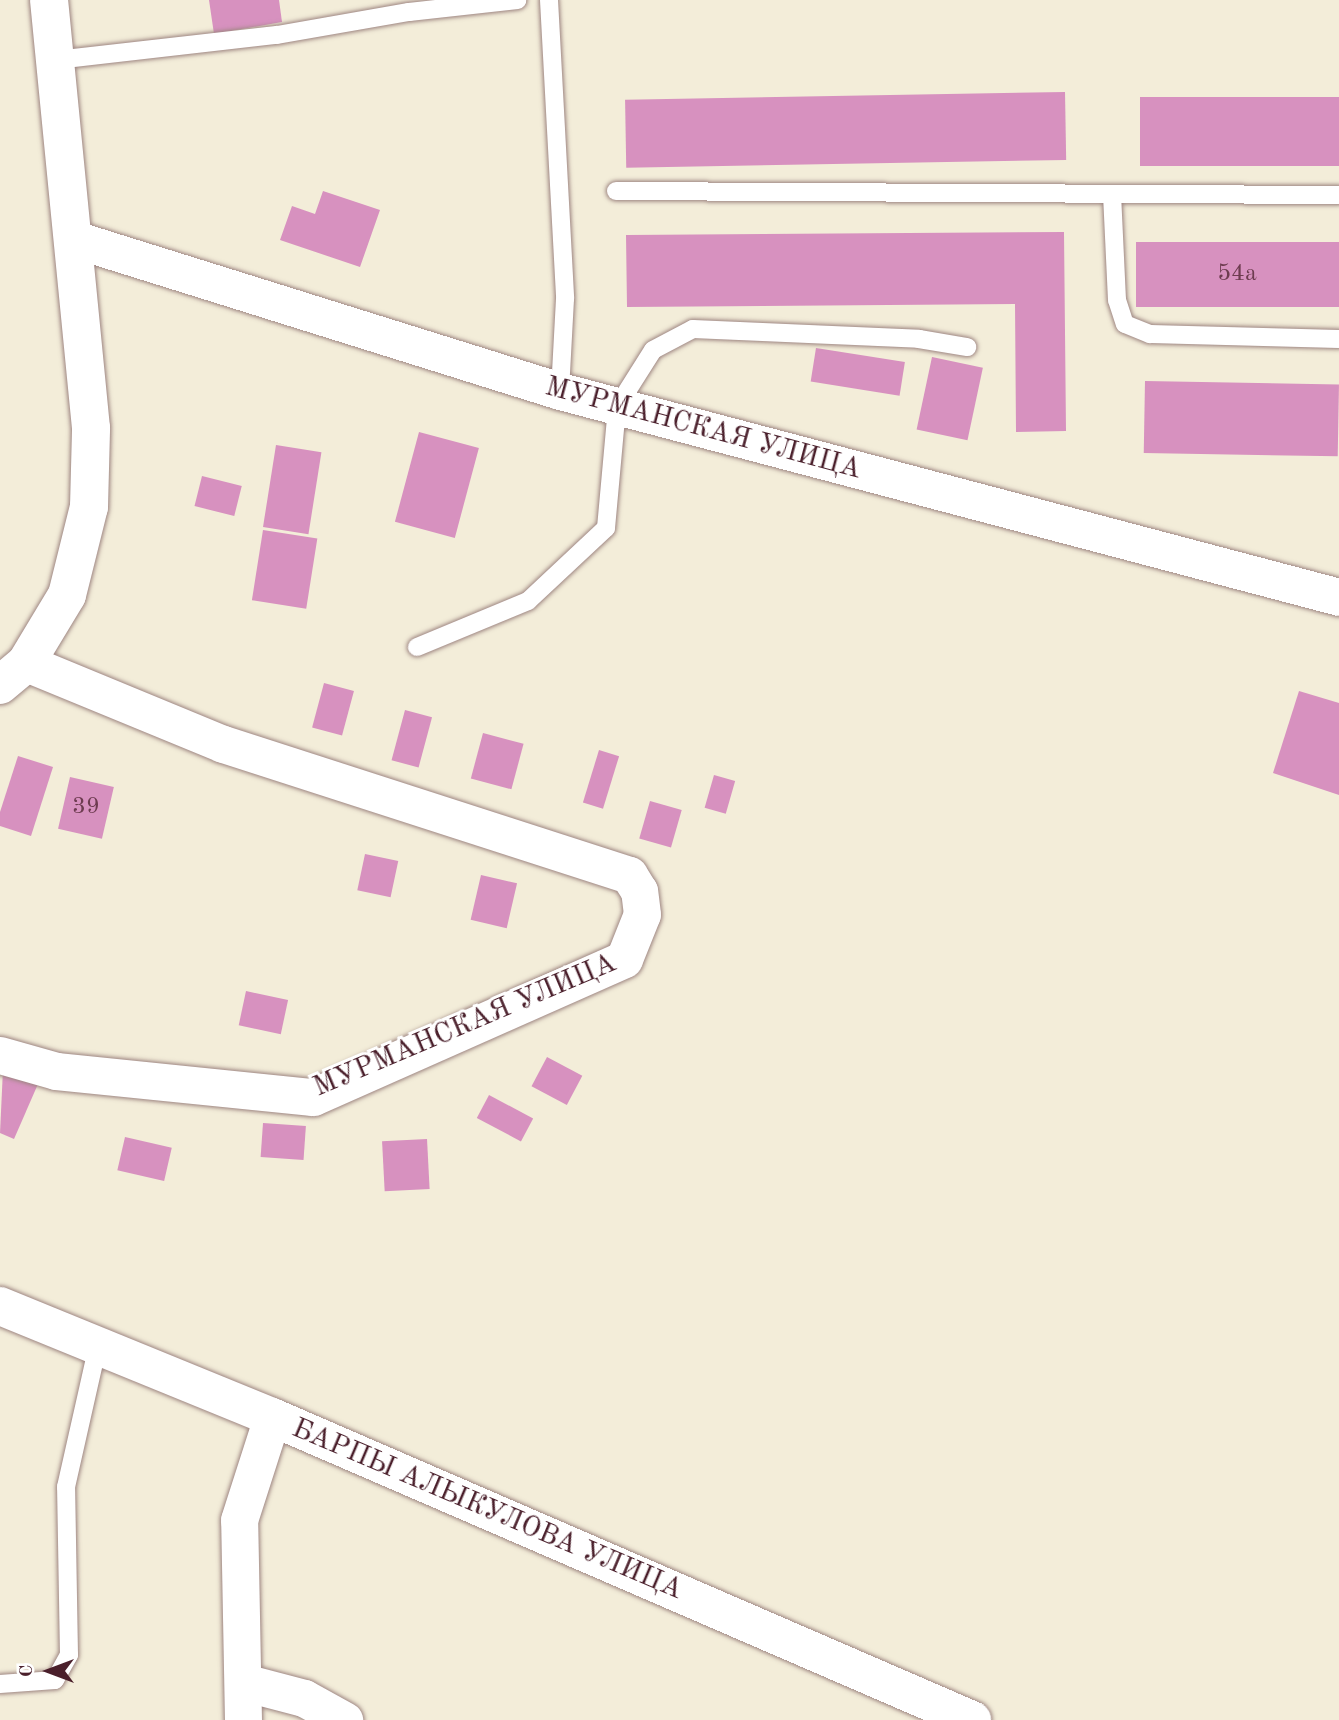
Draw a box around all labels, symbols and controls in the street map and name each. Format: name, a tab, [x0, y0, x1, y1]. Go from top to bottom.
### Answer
house number: 54a	[1217, 261, 1257, 289]
street label: МУРМАНСКАЯ УЛИЦА	[541, 371, 865, 487]
house number: 39	[72, 794, 100, 822]
street label: МУРМАНСКАЯ УЛИЦА	[308, 947, 622, 1105]
street label: БАРПЫ АЛЫКУЛОВА УЛИЦА	[287, 1412, 687, 1608]
north arrow	[14, 1636, 84, 1706]
text: С	[18, 1665, 37, 1677]

